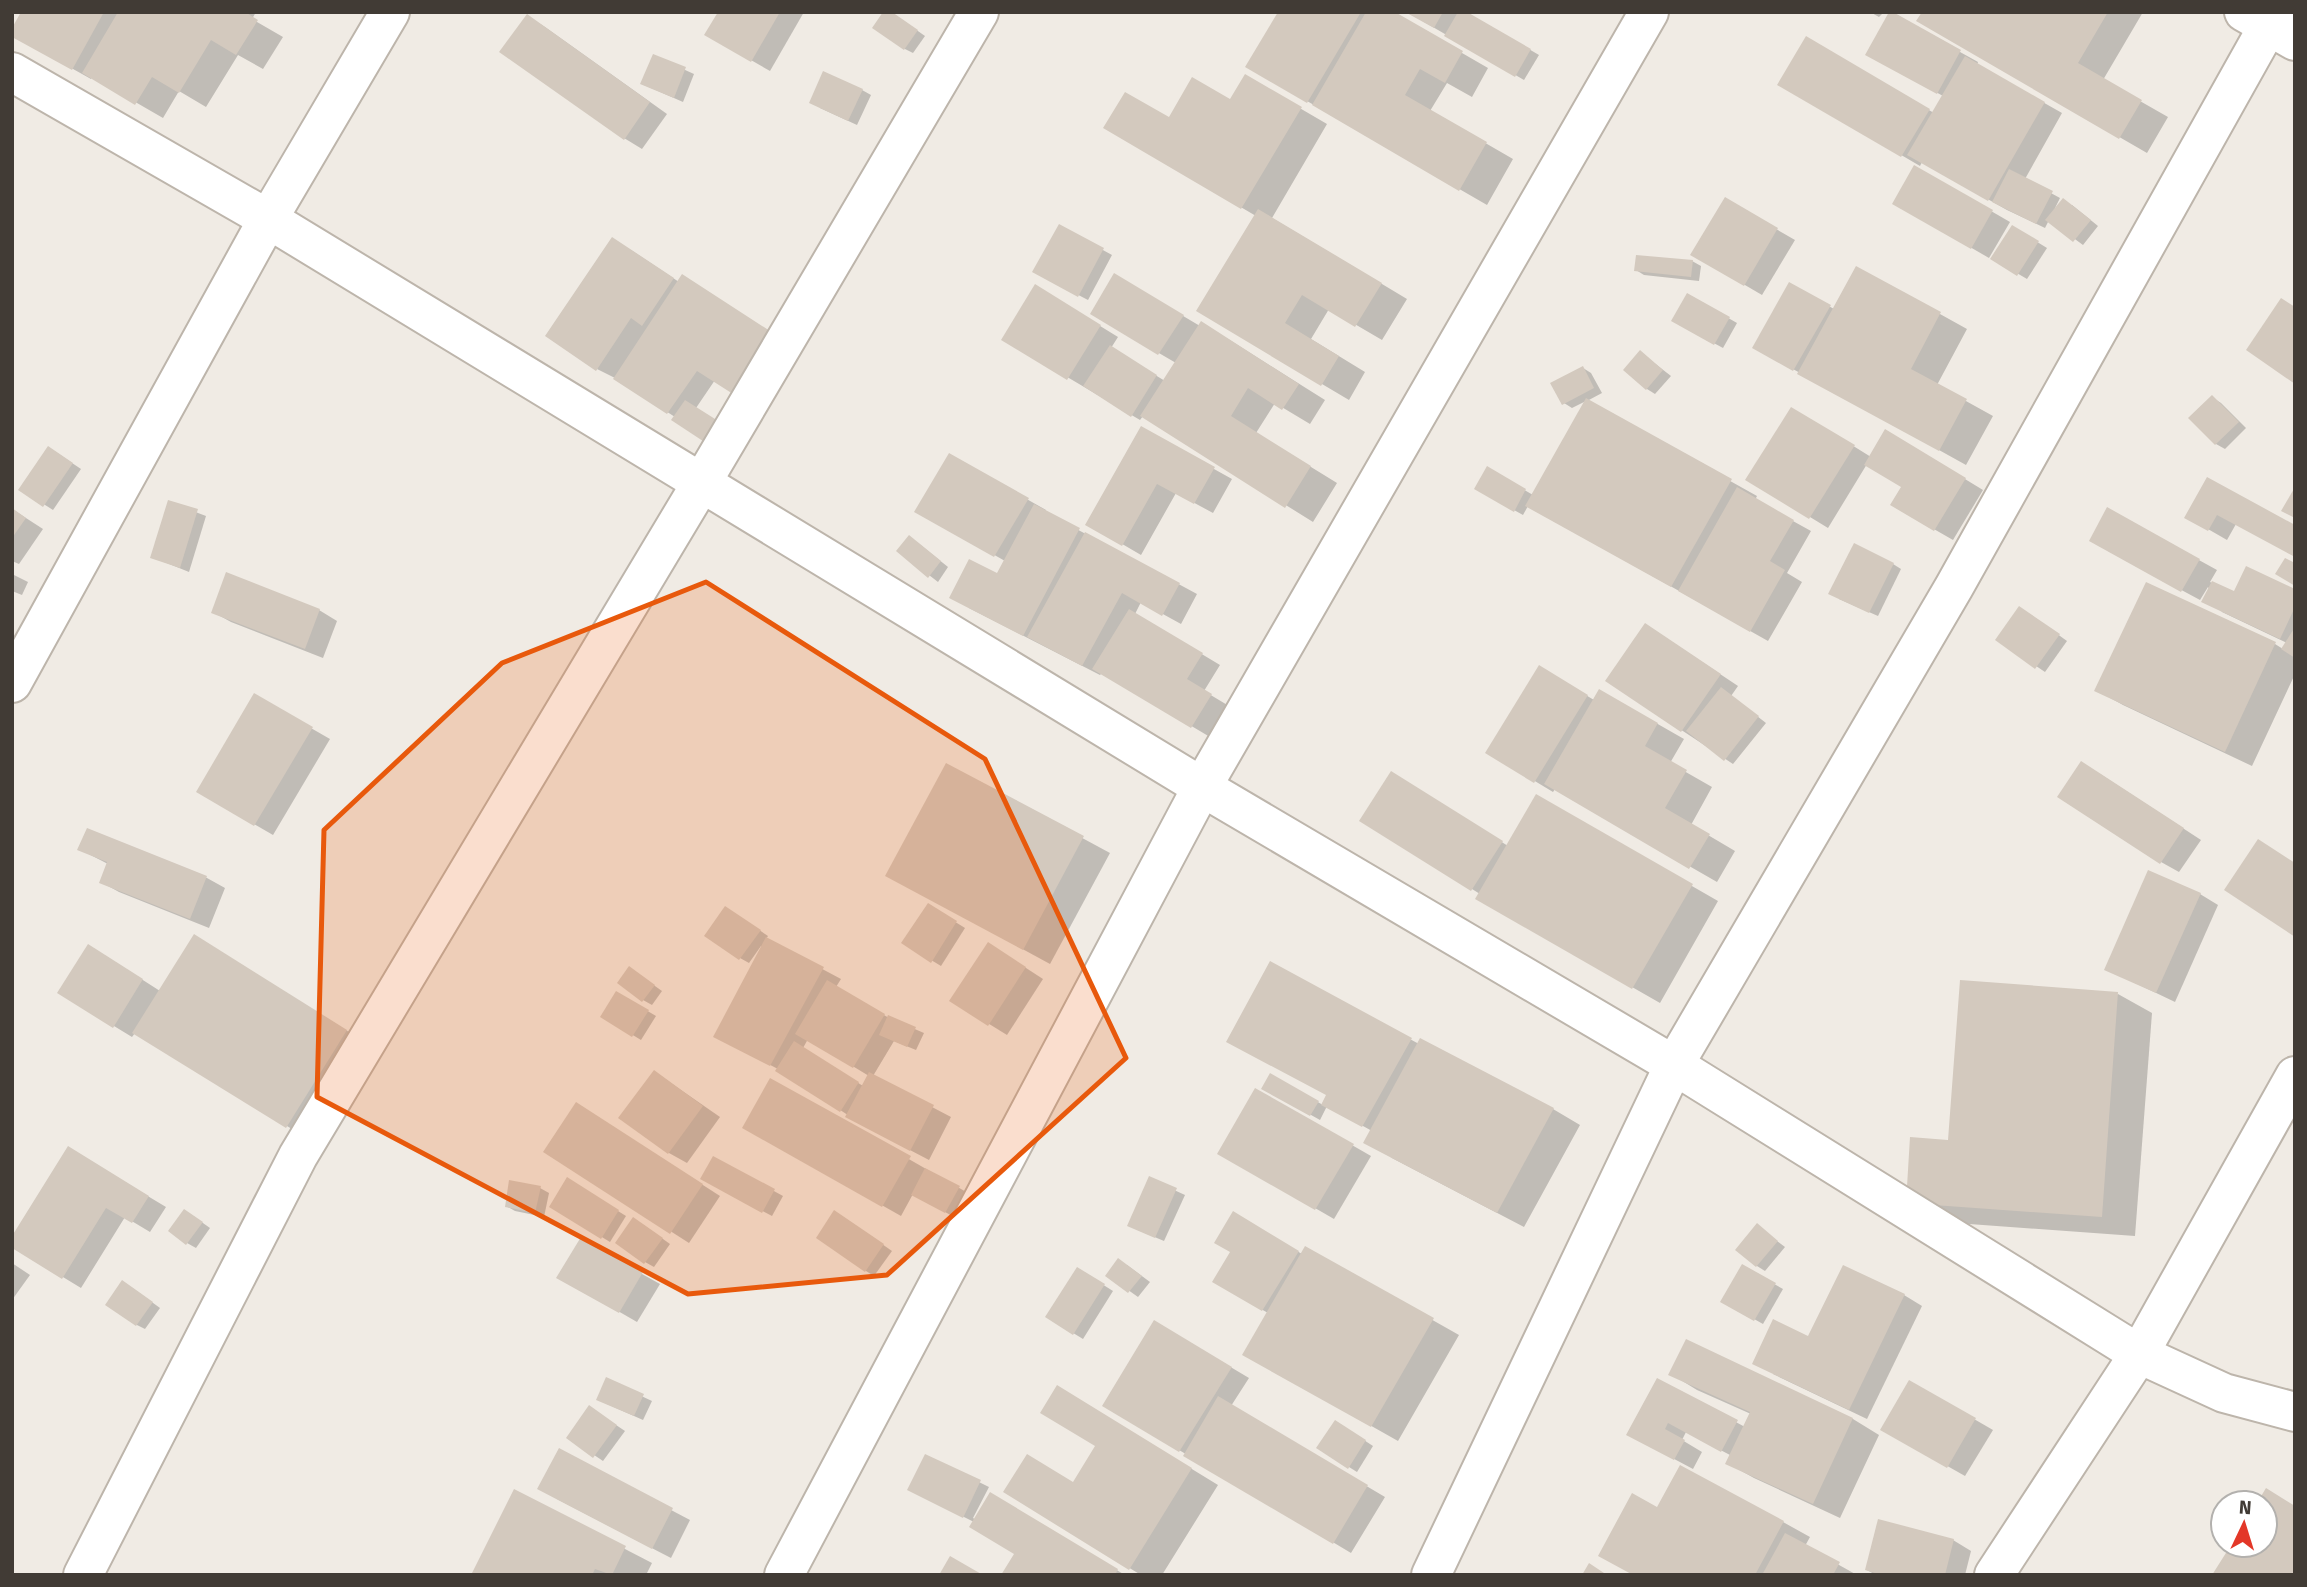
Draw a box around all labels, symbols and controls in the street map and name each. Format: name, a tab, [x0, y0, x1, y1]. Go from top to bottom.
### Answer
north arrow	[2209, 1489, 2279, 1559]
text: N	[2238, 1496, 2252, 1519]

